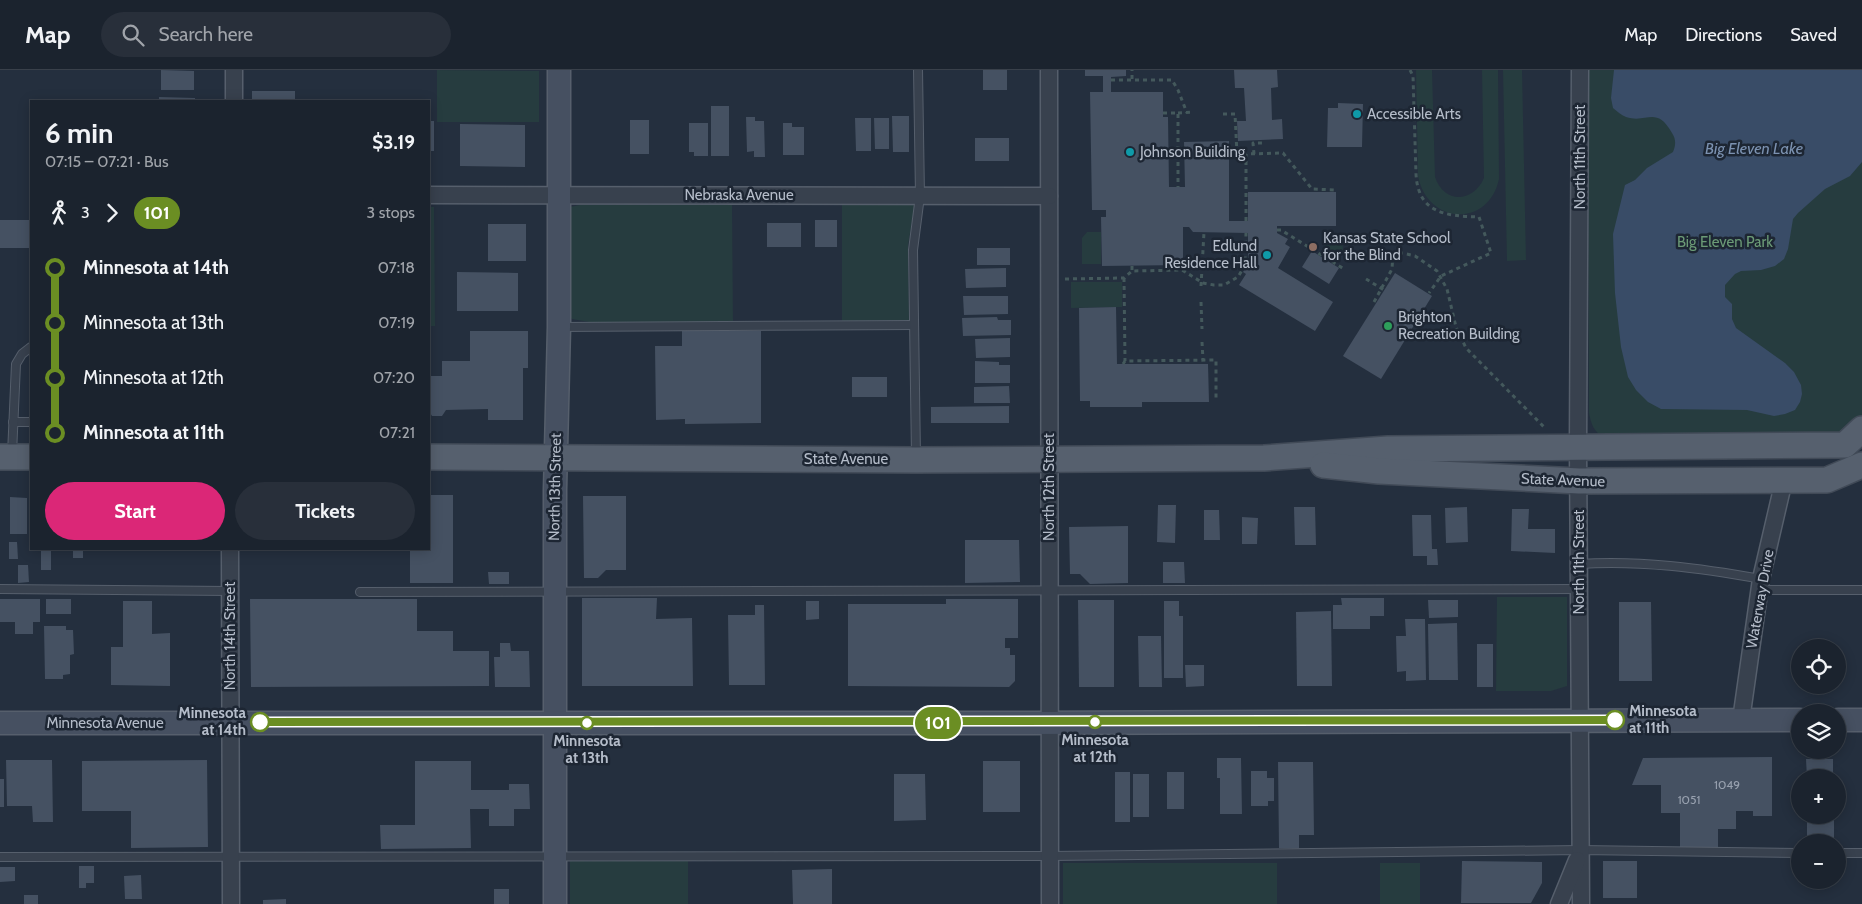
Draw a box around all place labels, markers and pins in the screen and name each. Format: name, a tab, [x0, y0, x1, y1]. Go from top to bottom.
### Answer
place label: Accessible Arts	[1367, 105, 1461, 123]
marker: Accessible Arts	[1351, 108, 1363, 120]
place label: Johnson Building	[1139, 143, 1246, 161]
marker: Johnson Building	[1124, 146, 1136, 158]
place label: Kansas State School for the Blind	[1323, 229, 1451, 264]
place label: Edlund Residence Hall	[1164, 237, 1257, 272]
marker: Kansas State School for the Blind	[1307, 241, 1319, 253]
marker: Edlund Residence Hall	[1261, 249, 1273, 261]
place label: Brighton Recreation Building	[1398, 308, 1520, 343]
marker: Brighton Recreation Building	[1382, 320, 1394, 332]
place label: Minnesota at 11th	[1629, 702, 1697, 737]
place label: Minnesota at 14th	[178, 704, 247, 739]
marker: Minnesota at 11th	[1605, 710, 1625, 730]
marker: Minnesota at 14th	[250, 712, 270, 732]
marker: Minnesota at 12th	[1088, 715, 1102, 729]
marker: Minnesota at 13th	[580, 716, 594, 730]
place label: Minnesota at 12th	[1061, 731, 1129, 766]
place label: Minnesota at 13th	[553, 732, 621, 767]

